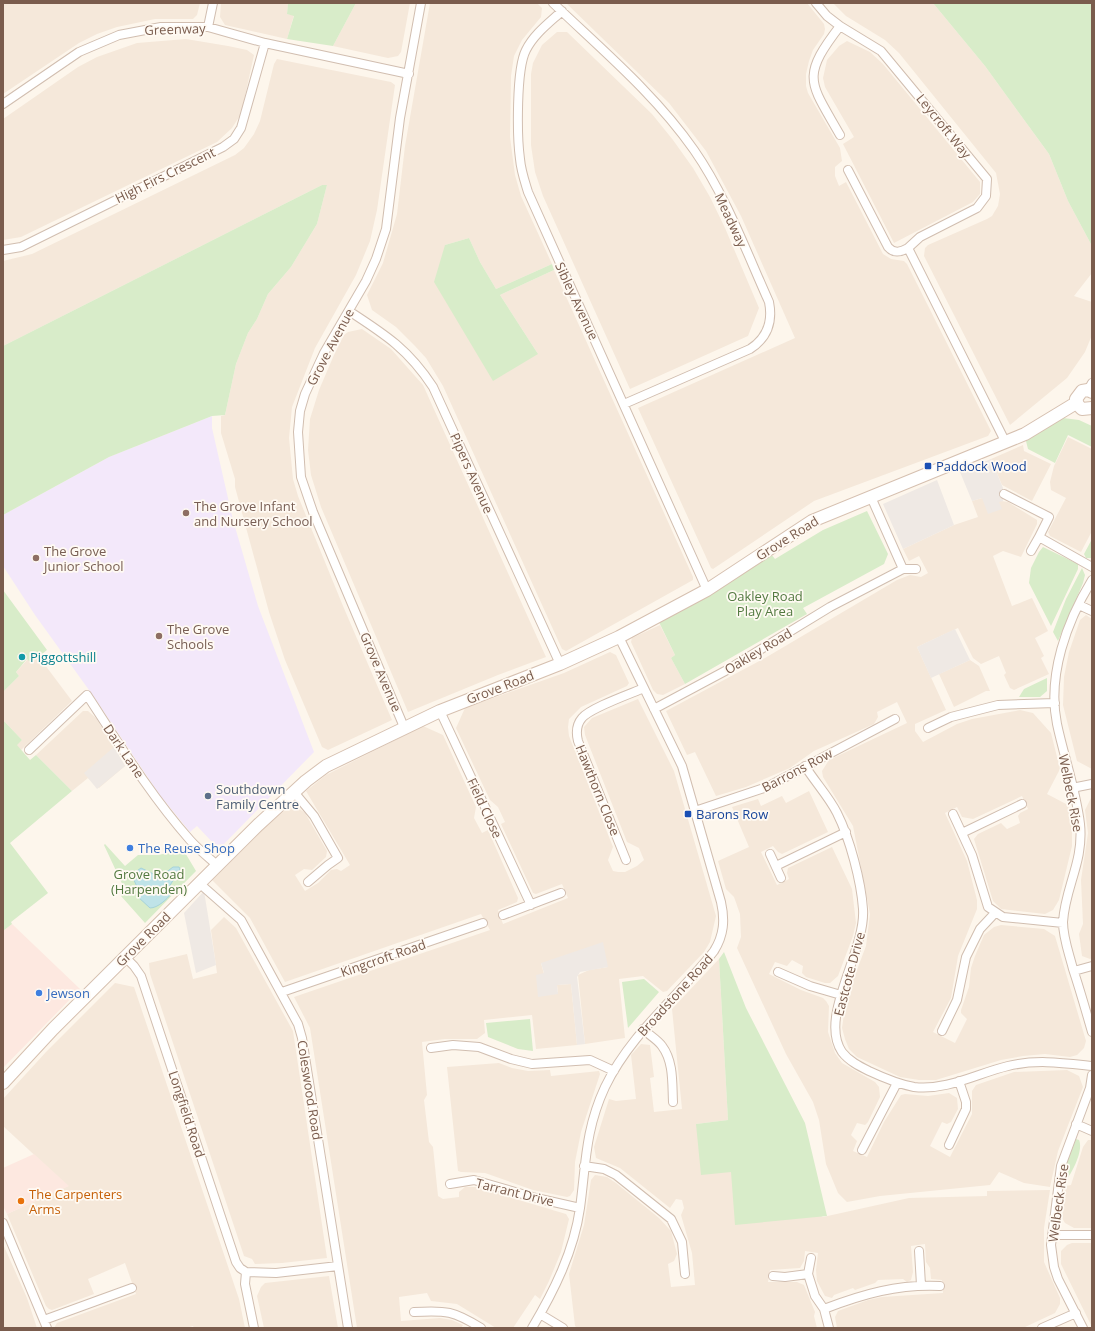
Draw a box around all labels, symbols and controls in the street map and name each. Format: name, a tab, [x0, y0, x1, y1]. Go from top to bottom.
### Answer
street label: Greenway	[144, 19, 206, 39]
street label: Leycroft Way	[912, 90, 976, 162]
street label: High Firs Crescent	[112, 143, 218, 207]
street label: Meadway	[711, 190, 752, 251]
street label: Sibley Avenue	[551, 259, 603, 343]
street label: Grove Avenue	[302, 305, 358, 389]
street label: Pipers Avenue	[446, 430, 498, 516]
place label: Paddock Wood	[936, 457, 1027, 475]
marker: Paddock Wood	[923, 461, 933, 471]
place label: The Grove Infant and Nursery School	[194, 497, 313, 530]
marker: The Grove Infant and Nursery School	[181, 508, 191, 518]
street label: Grove Road	[752, 512, 822, 564]
place label: The Grove Junior School	[42, 542, 123, 575]
marker: The Grove Junior School	[31, 553, 41, 563]
park label: Oakley Road Play Area	[727, 587, 803, 620]
place label: The Grove Schools	[167, 620, 229, 653]
street label: Oakley Road	[721, 624, 795, 678]
street label: Grove Avenue	[356, 629, 406, 715]
marker: The Grove Schools	[154, 631, 164, 641]
place label: Piggottshill	[30, 648, 96, 666]
marker: Piggottshill	[17, 652, 27, 662]
street label: Grove Road	[464, 666, 536, 708]
street label: Dark Lane	[99, 720, 149, 782]
street label: Hawthorn Close	[572, 742, 624, 838]
street label: Barrons Row	[759, 744, 835, 796]
street label: Welbeck Rise	[1055, 752, 1087, 834]
street label: Field Close	[463, 775, 507, 841]
place label: Southdown Family Centre	[216, 780, 299, 813]
marker: Southdown Family Centre	[203, 791, 213, 801]
place label: Barons Row	[696, 805, 768, 823]
marker: Barons Row	[683, 809, 693, 819]
place label: The Reuse Shop	[138, 839, 235, 857]
marker: The Reuse Shop	[125, 843, 135, 853]
park label: Grove Road (Harpenden)	[111, 865, 187, 898]
street label: Grove Road	[112, 908, 174, 970]
street label: Eastcote Drive	[829, 930, 869, 1018]
street label: Kingcroft Road	[338, 935, 428, 981]
street label: Broadstone Road	[633, 950, 717, 1040]
place label: Jewson	[45, 984, 90, 1002]
marker: Jewson	[34, 988, 44, 998]
street label: Coleswood Road	[293, 1039, 327, 1141]
street label: Longfield Road	[164, 1068, 210, 1160]
street label: Welbeck Rise	[1044, 1163, 1072, 1243]
street label: Tarrant Drive	[474, 1174, 556, 1210]
place label: The Carpenters Arms	[29, 1185, 122, 1218]
marker: The Carpenters Arms	[16, 1196, 26, 1206]

